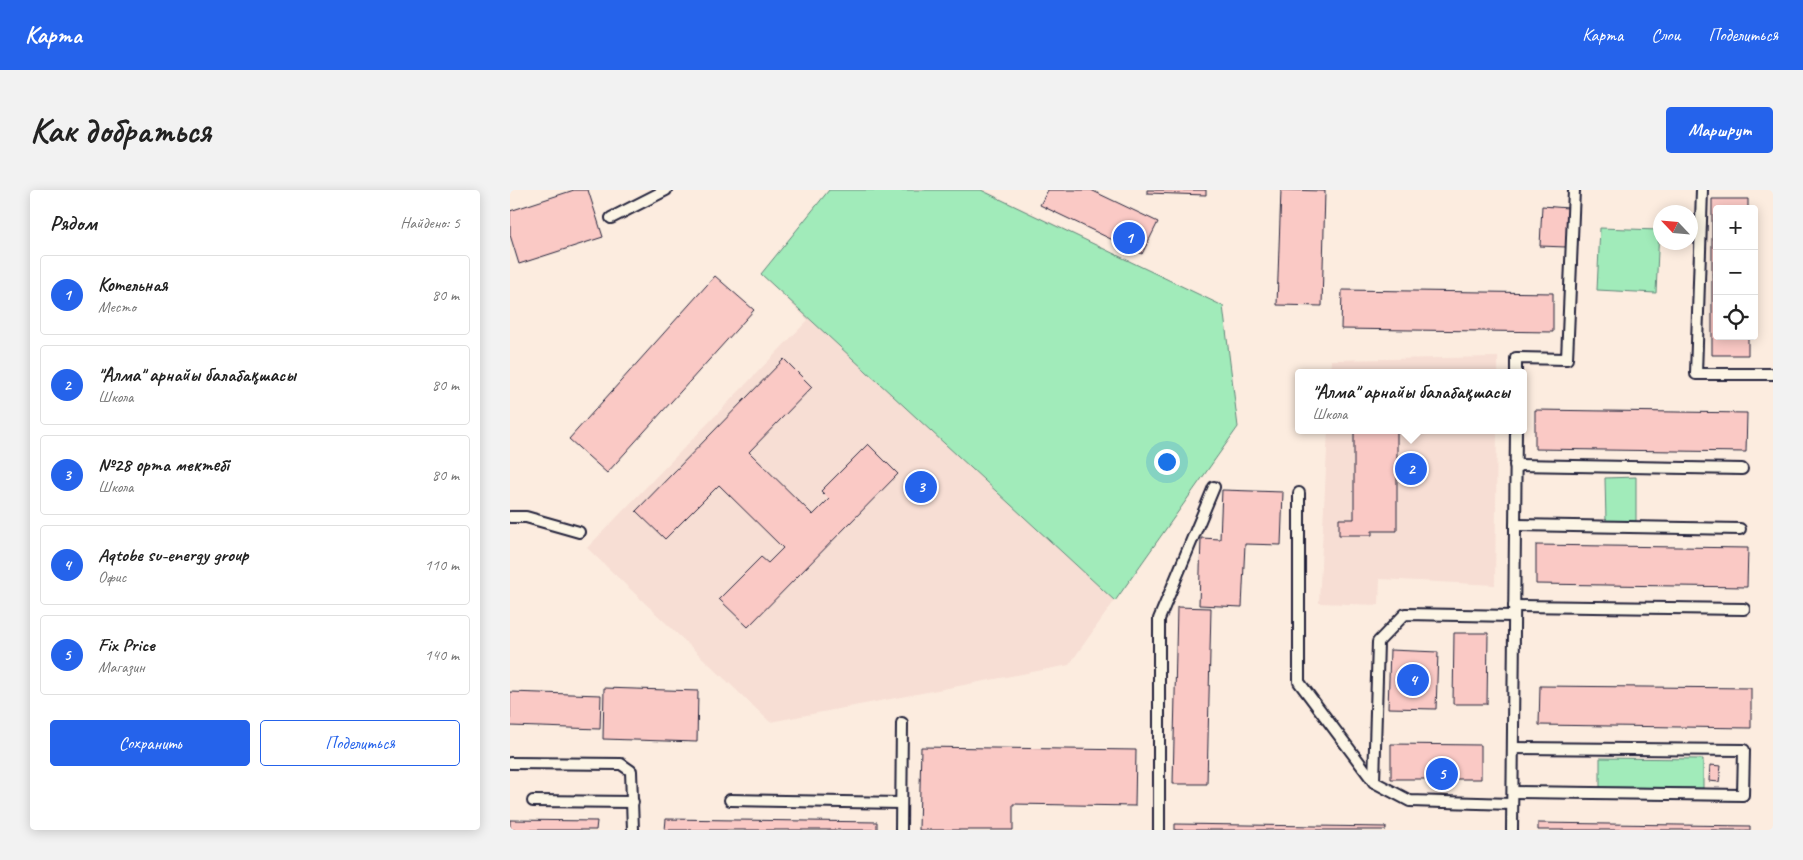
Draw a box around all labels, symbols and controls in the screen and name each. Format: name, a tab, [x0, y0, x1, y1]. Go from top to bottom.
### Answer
text: Карта	[25, 20, 82, 50]
text: Карта	[1582, 24, 1623, 46]
text: Слои	[1651, 24, 1680, 46]
text: Поделиться	[1708, 24, 1778, 46]
button: Маршрут	[1666, 107, 1773, 153]
text: Как добраться	[30, 108, 211, 153]
north arrow	[1653, 205, 1698, 250]
map controls	[1713, 205, 1758, 340]
button: +	[1713, 205, 1758, 250]
text: Рядом	[50, 210, 97, 236]
text: Найдено: 5	[400, 213, 460, 233]
pin: 1	[1113, 219, 1145, 257]
button: −	[1713, 250, 1758, 295]
text: Котельная	[98, 273, 168, 297]
text: 1	[63, 285, 71, 305]
text: 80 m	[432, 285, 459, 305]
button: locate	[1713, 295, 1758, 340]
text: Место	[98, 297, 136, 317]
text: "Алма" арнайы балабақшасы	[98, 363, 296, 387]
popup	[1295, 369, 1527, 434]
text: 2	[63, 375, 71, 395]
text: 80 m	[432, 375, 459, 395]
text: "Алма" арнайы балабақшасы	[1312, 380, 1510, 404]
text: Школа	[98, 387, 133, 407]
text: Школа	[1312, 404, 1347, 424]
your location	[1154, 449, 1180, 475]
pin: 2	[1395, 450, 1427, 488]
text: №28 орта мектебі	[98, 453, 229, 477]
text: 3	[63, 465, 71, 485]
text: 80 m	[432, 465, 459, 485]
pin: 3	[905, 468, 937, 506]
text: Школа	[98, 477, 133, 497]
text: Aqtobe su-energy group	[98, 543, 248, 567]
text: 4	[63, 555, 71, 575]
text: 110 m	[425, 555, 459, 575]
text: Офис	[98, 567, 126, 587]
text: Fix Price	[98, 633, 155, 657]
text: 5	[64, 645, 70, 665]
text: 140 m	[425, 645, 459, 665]
text: Магазин	[98, 657, 145, 677]
pin: 4	[1397, 661, 1429, 699]
button: Сохранить	[50, 720, 250, 766]
button: Поделиться	[260, 720, 460, 766]
pin: 5	[1426, 755, 1458, 793]

